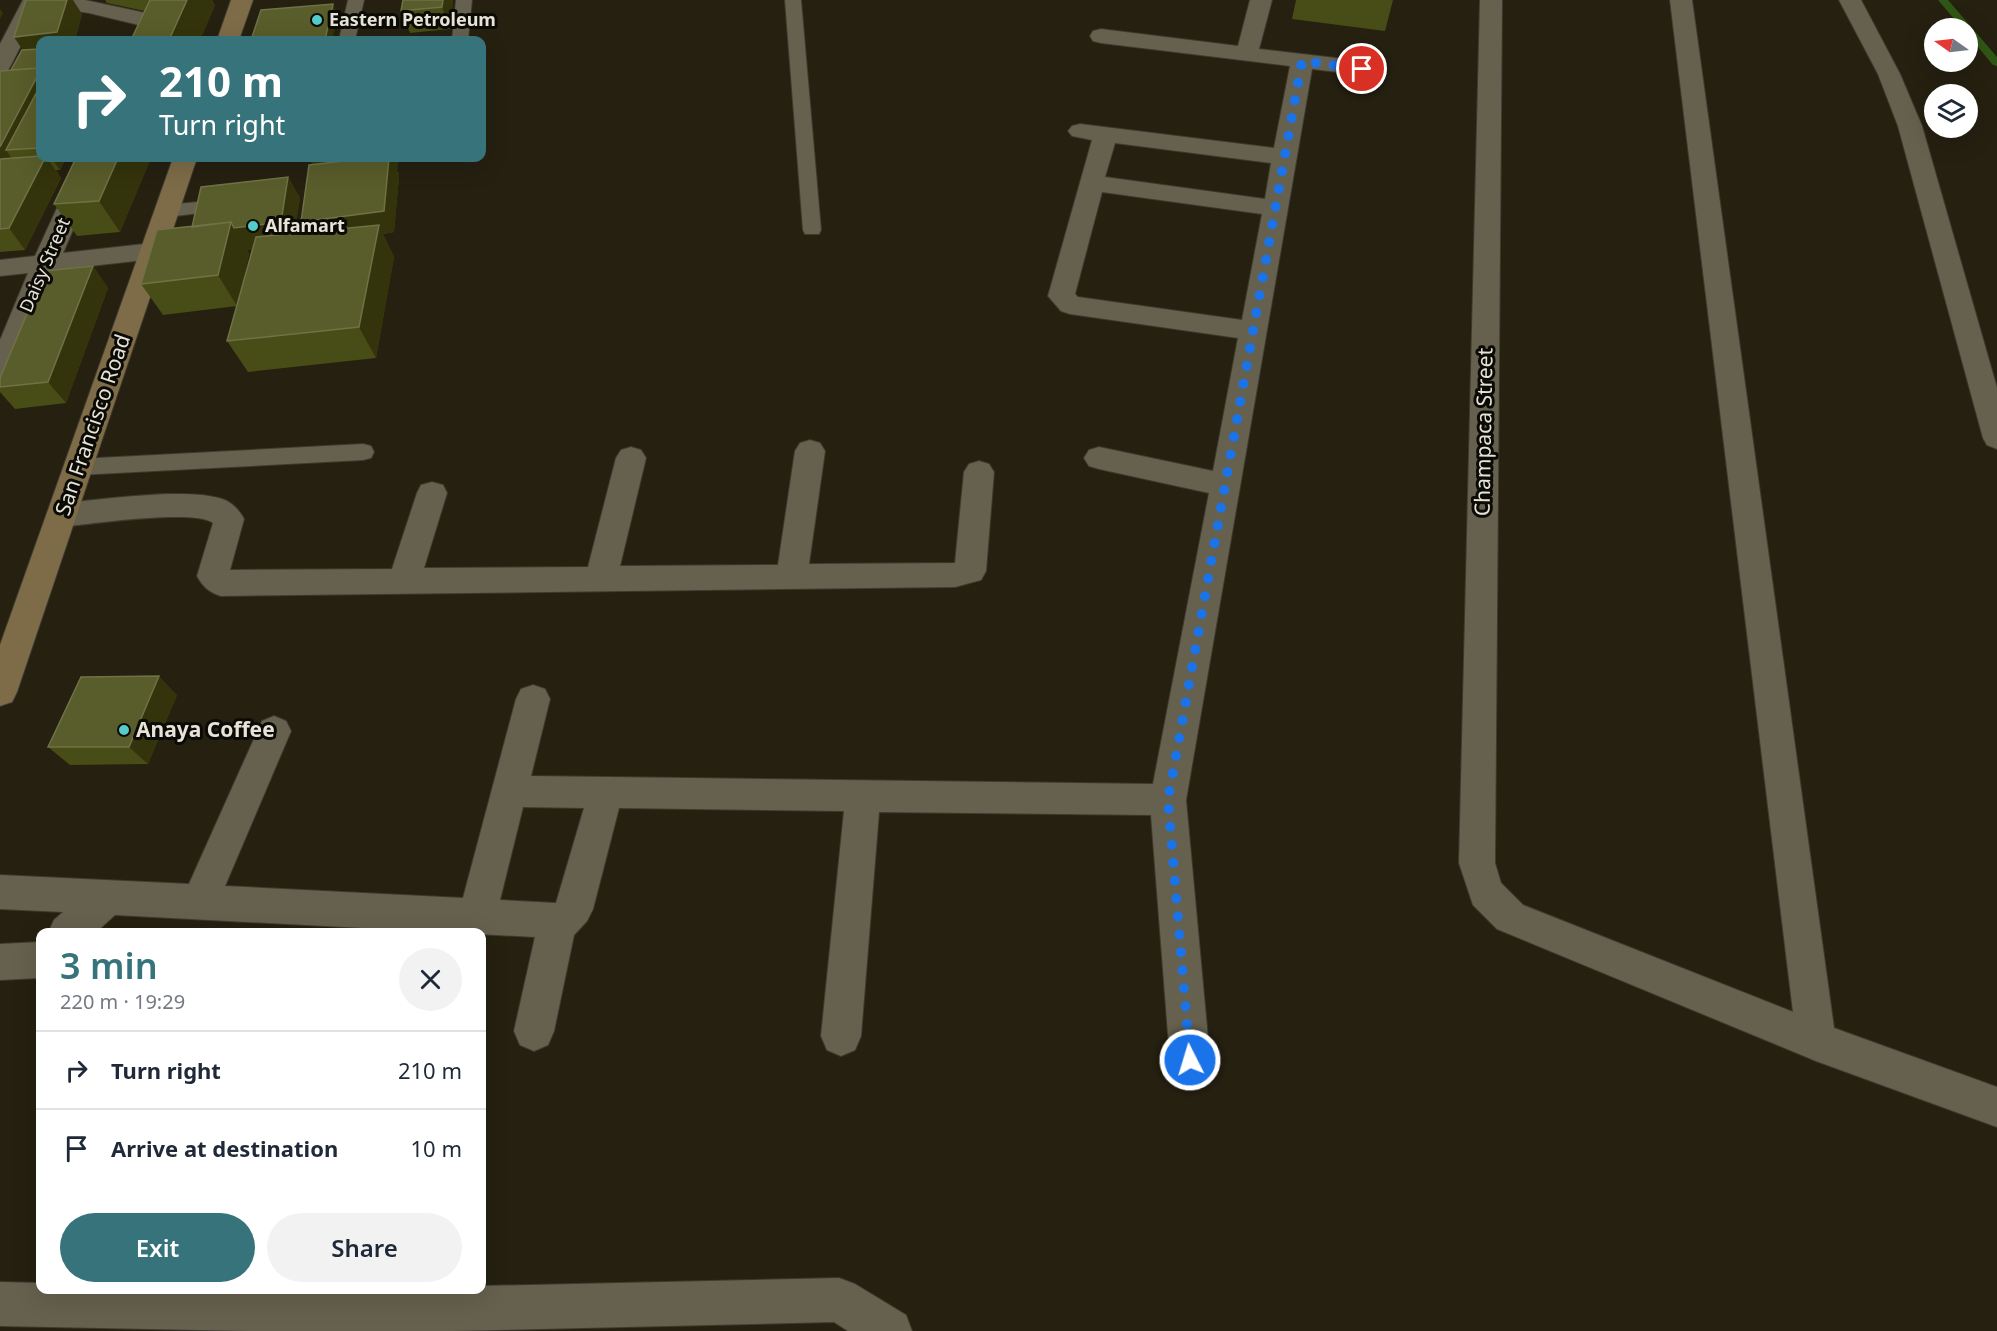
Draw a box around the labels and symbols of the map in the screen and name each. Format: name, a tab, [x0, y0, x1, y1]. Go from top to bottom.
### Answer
place label: Eastern Petroleum	[329, 7, 496, 31]
marker: Eastern Petroleum	[310, 13, 324, 27]
north arrow	[1924, 18, 1978, 72]
pin	[1336, 43, 1387, 94]
street label: Daisy Street	[13, 213, 75, 316]
place label: Alfamart	[265, 213, 345, 237]
marker: Alfamart	[246, 219, 260, 233]
street label: San Francisco Road	[48, 330, 136, 519]
street label: Champaca Street	[1468, 347, 1498, 516]
place label: Anaya Coffee	[136, 715, 275, 743]
marker: Anaya Coffee	[117, 723, 131, 737]
position arrow	[1158, 1028, 1222, 1092]

